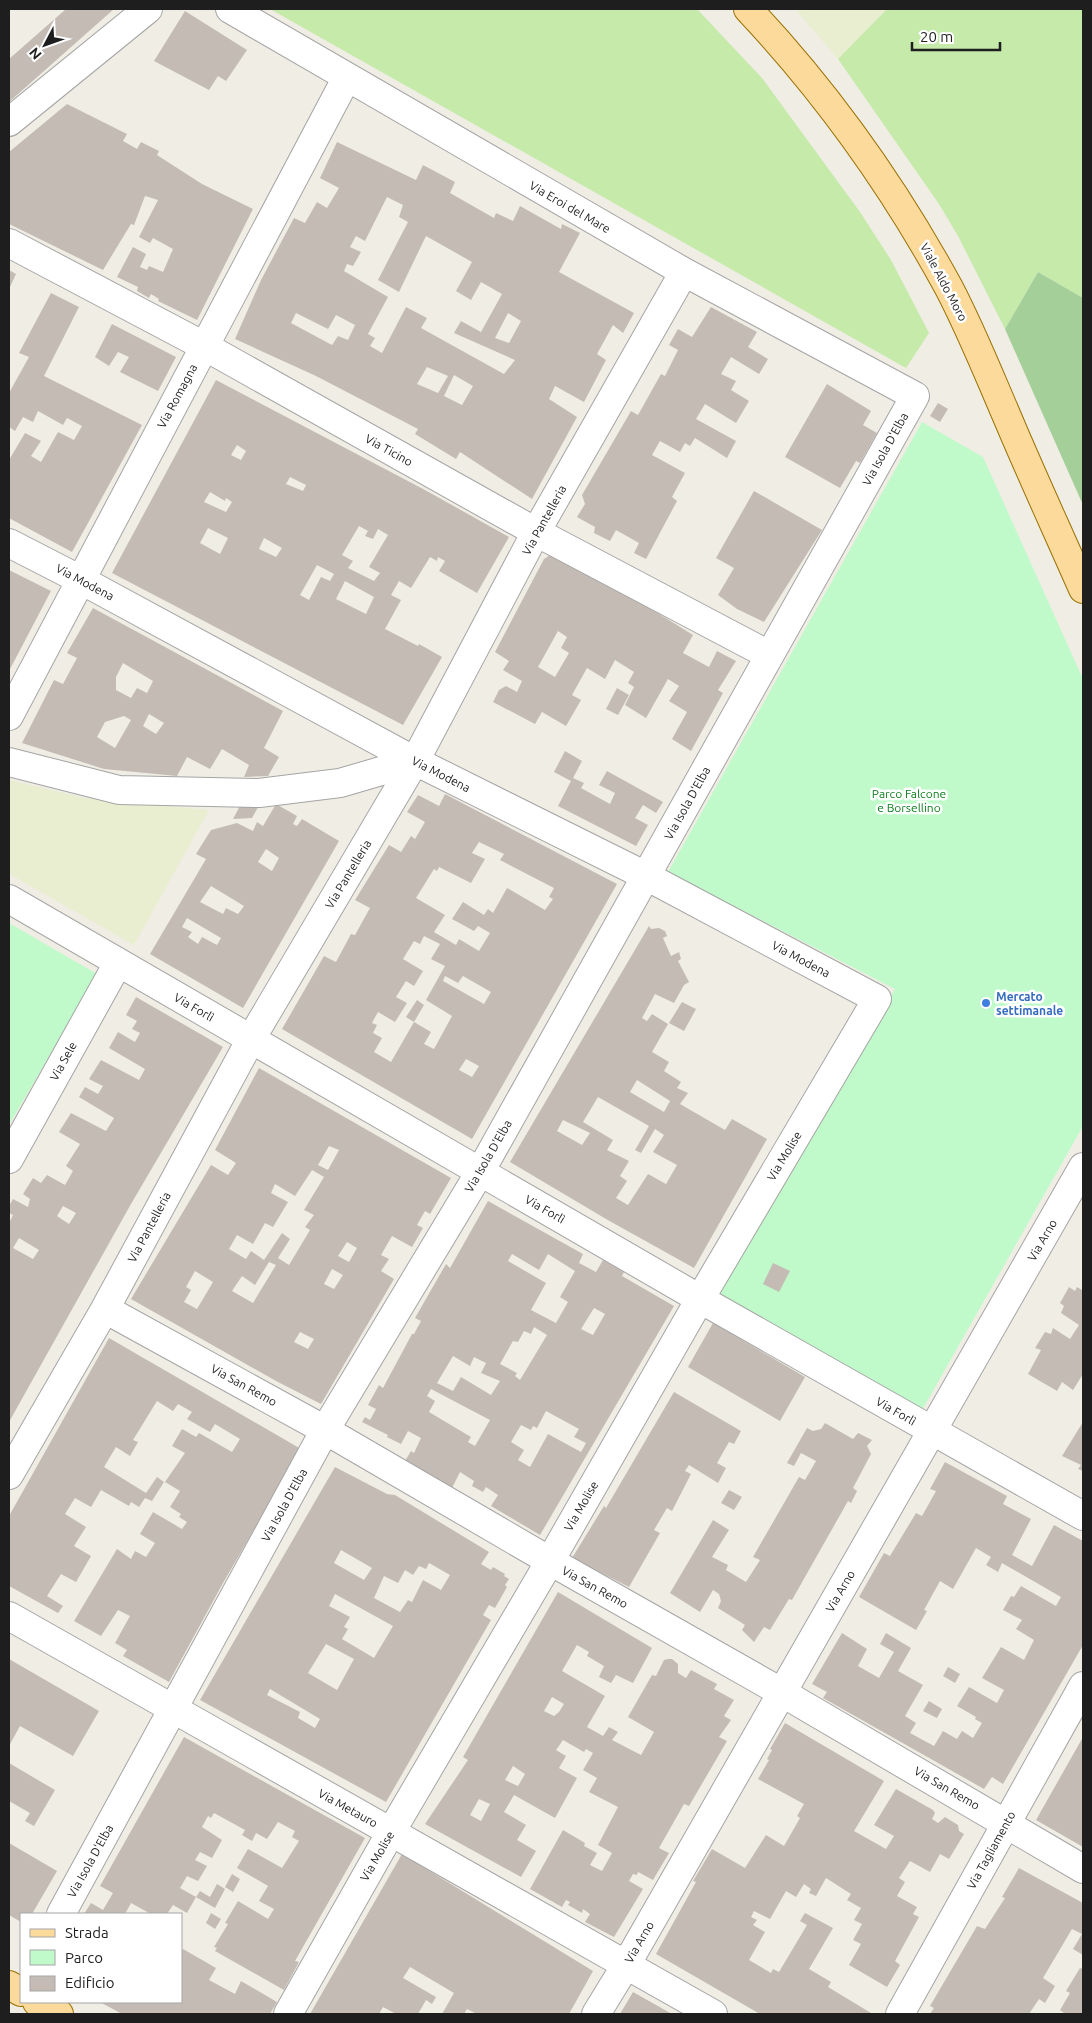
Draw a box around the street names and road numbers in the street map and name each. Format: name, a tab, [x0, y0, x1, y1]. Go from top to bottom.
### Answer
street label: Via Eroi del Mare	[527, 179, 613, 235]
street label: Viale Aldo Moro	[918, 241, 970, 323]
street label: Via Romagna	[155, 362, 199, 430]
street label: Via Isola D'Elba	[860, 410, 910, 488]
street label: Via Ticino	[363, 432, 415, 468]
street label: Via Pantelleria	[519, 483, 569, 557]
street label: Via Modena	[54, 561, 116, 603]
street label: Via Modena	[410, 754, 472, 794]
street label: Via Isola D'Elba	[662, 764, 712, 842]
street label: Via Pantelleria	[322, 837, 374, 911]
street label: Via Modena	[770, 938, 832, 980]
street label: Via Forlì	[172, 990, 216, 1024]
street label: Via Sele	[47, 1039, 79, 1083]
street label: Via Isola D'Elba	[462, 1117, 514, 1195]
street label: Via Molise	[764, 1129, 804, 1183]
street label: Via Pantelleria	[125, 1190, 173, 1264]
street label: Via Forlì	[523, 1192, 567, 1226]
street label: Via Arno	[1025, 1217, 1059, 1263]
street label: Via San Remo	[209, 1362, 279, 1408]
street label: Via Forlì	[874, 1394, 918, 1428]
street label: Via Isola D'Elba	[259, 1466, 309, 1544]
street label: Via Molise	[562, 1479, 600, 1533]
street label: Via San Remo	[560, 1564, 630, 1610]
street label: Via Arno	[823, 1568, 857, 1614]
street label: Via San Remo	[912, 1764, 982, 1812]
street label: Via Metauro	[316, 1786, 380, 1830]
street label: Via Tagliamento	[964, 1809, 1018, 1891]
street label: Via Isola D'Elba	[65, 1822, 115, 1900]
street label: Via Molise	[358, 1829, 396, 1883]
street label: Via Arno	[622, 1919, 656, 1965]

